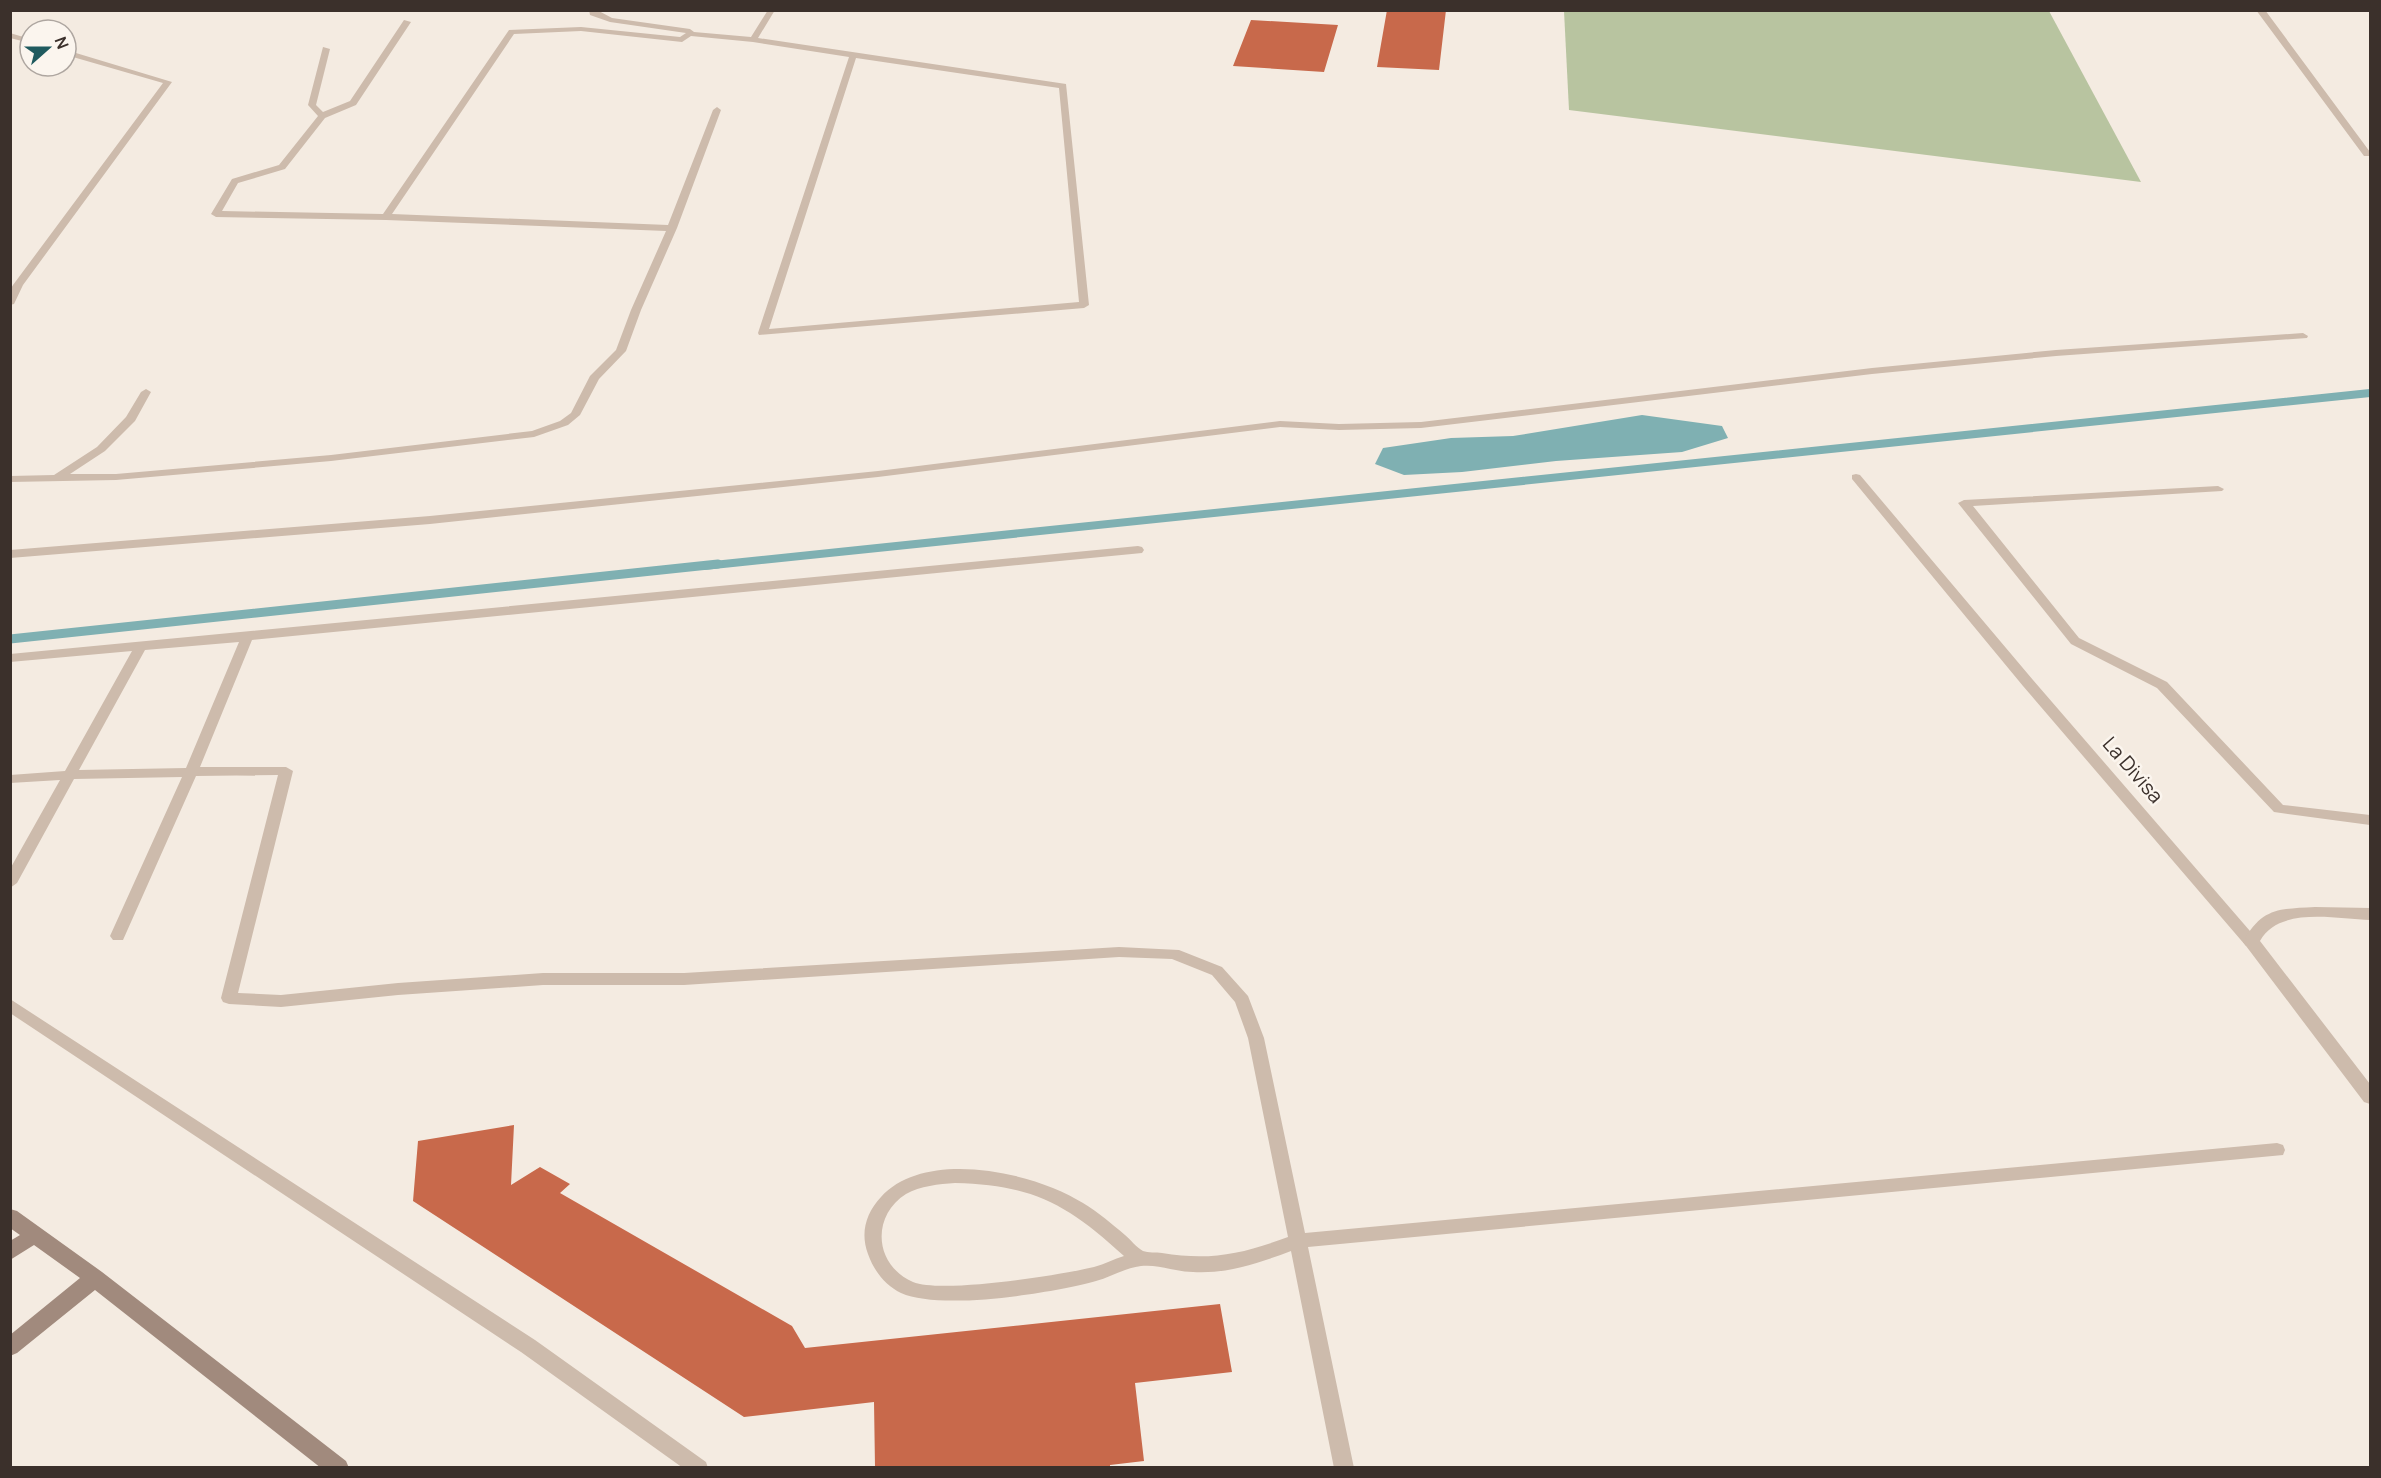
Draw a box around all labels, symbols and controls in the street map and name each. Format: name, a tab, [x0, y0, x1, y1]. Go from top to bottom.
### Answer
north arrow	[18, 18, 78, 78]
text: N	[50, 33, 74, 52]
street label: La Divisa	[2097, 731, 2170, 809]

